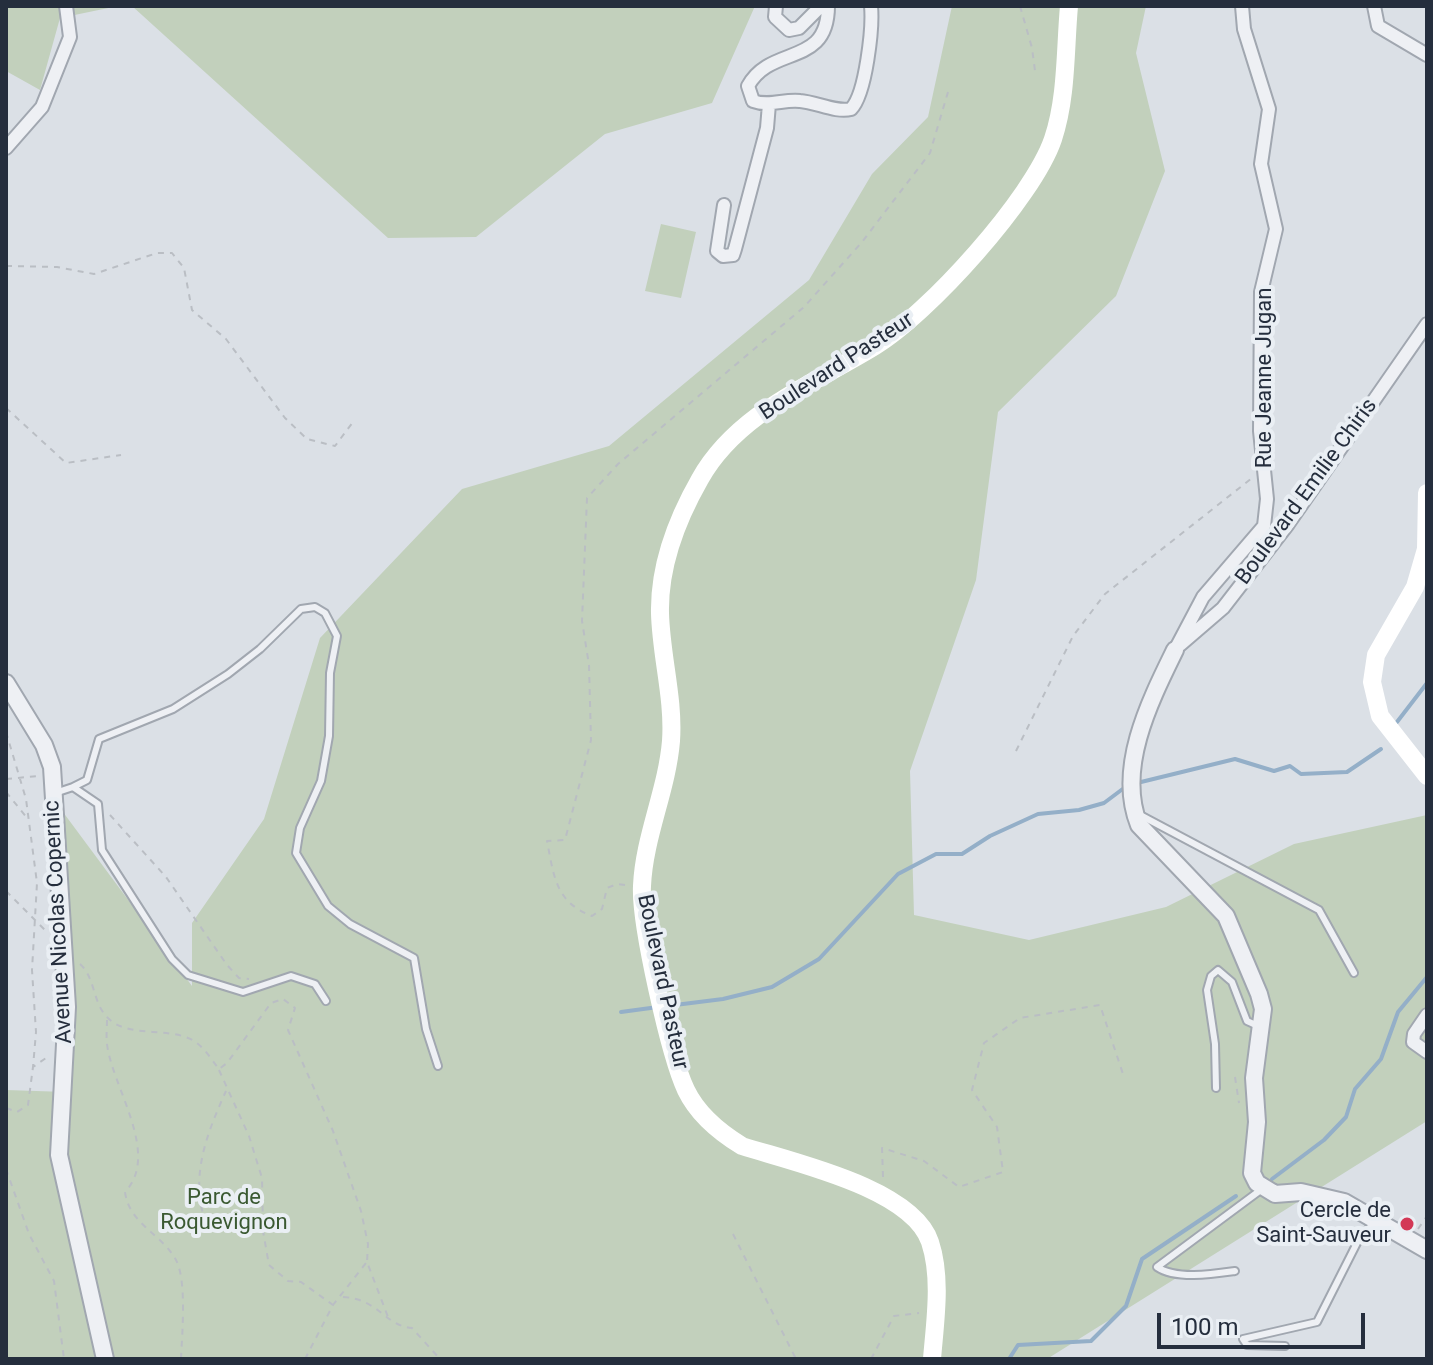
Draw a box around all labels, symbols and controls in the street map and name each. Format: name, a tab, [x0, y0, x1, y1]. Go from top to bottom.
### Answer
street label: Rue Jeanne Jugan	[1252, 288, 1278, 468]
street label: Boulevard Pasteur	[755, 307, 919, 427]
street label: Boulevard Emilie Chiris	[1231, 394, 1383, 590]
street label: Avenue Nicolas Copernic	[39, 799, 79, 1045]
street label: Boulevard Pasteur	[631, 892, 693, 1072]
park label: Parc de Roquevignon	[160, 1185, 288, 1236]
place label: Cercle de Saint-Sauveur	[1256, 1198, 1391, 1250]
marker: Cercle de Saint-Sauveur	[1398, 1215, 1416, 1233]
scale bar	[1161, 1297, 1369, 1347]
text: 100 m	[1171, 1313, 1238, 1341]

